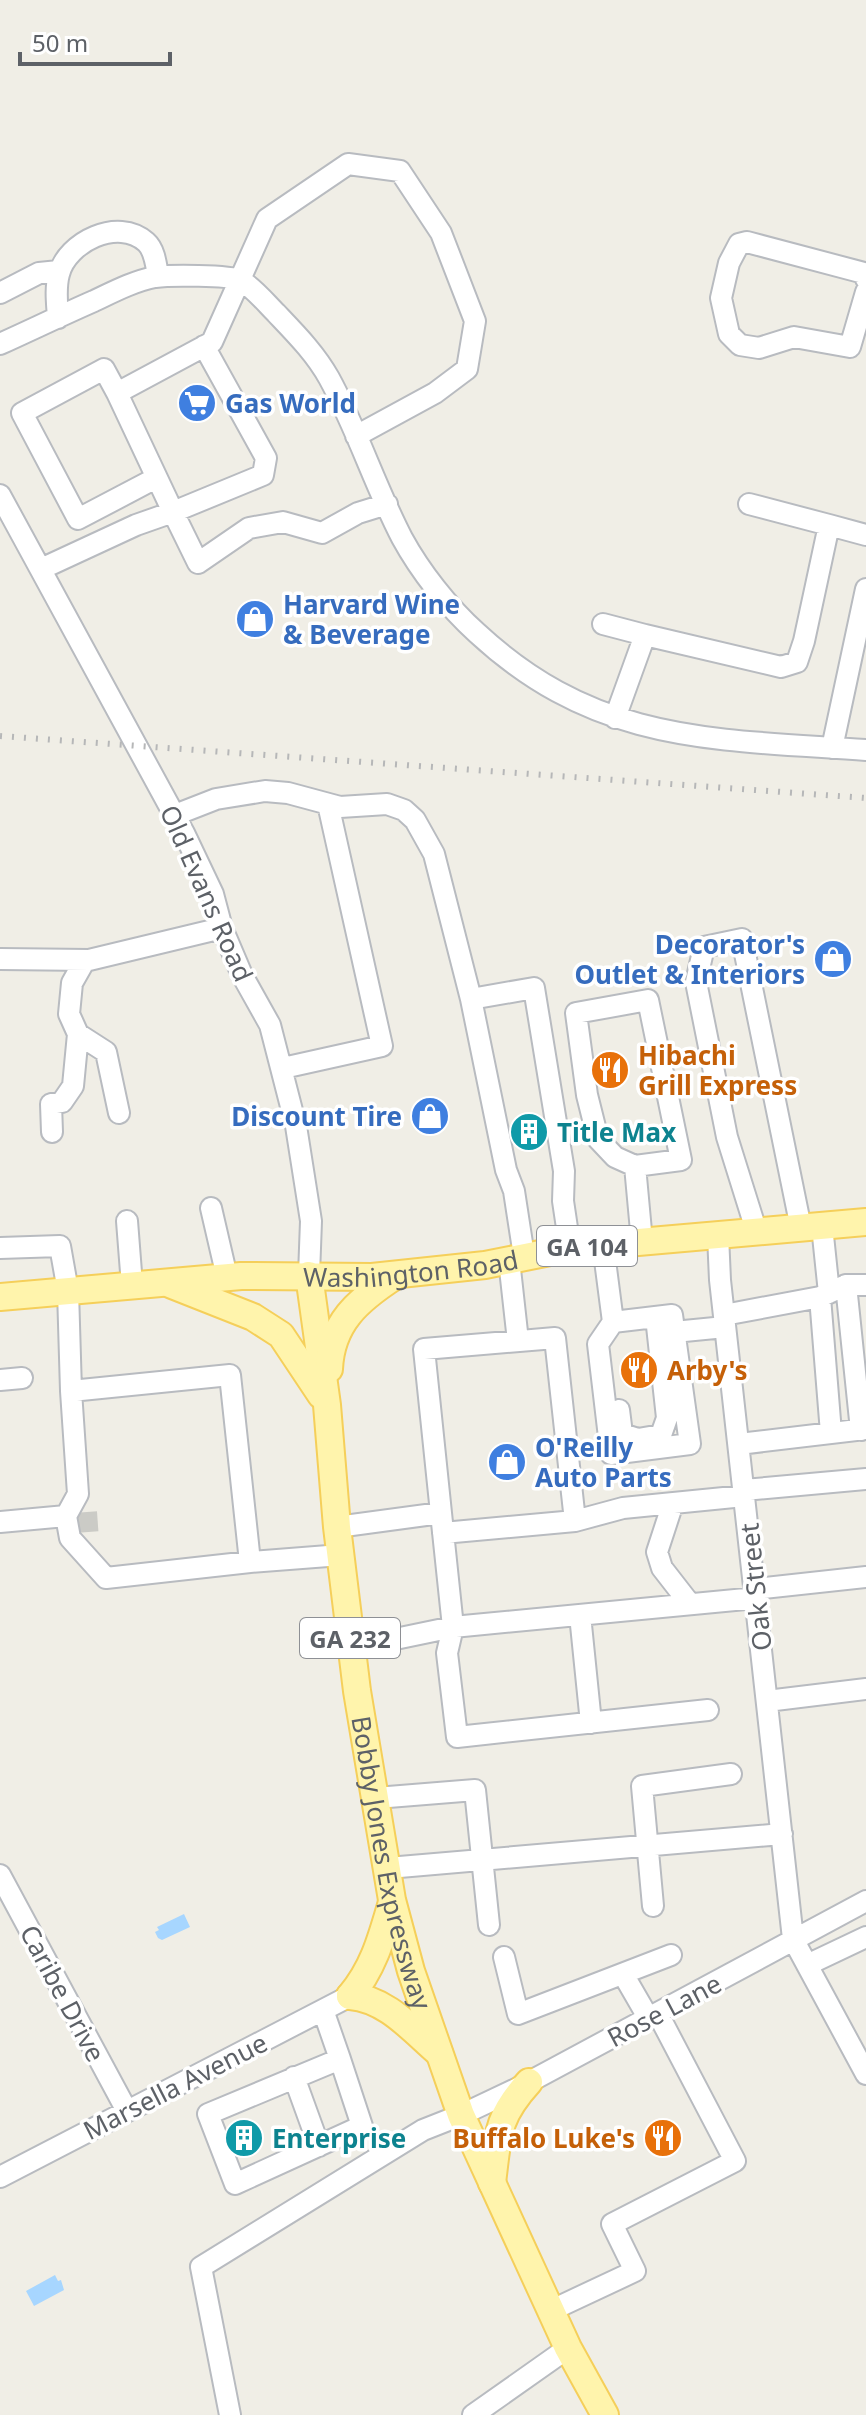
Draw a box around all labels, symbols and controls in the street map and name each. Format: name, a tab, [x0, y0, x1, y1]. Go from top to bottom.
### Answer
scale bar	[20, 16, 170, 66]
text: 50 m	[32, 26, 88, 59]
supermarket icon: Gas World	[176, 382, 218, 424]
place label: Gas World	[225, 385, 356, 421]
place label: Harvard Wine & Beverage	[283, 586, 460, 652]
shop icon: Harvard Wine & Beverage	[234, 598, 276, 640]
street label: Old Evans Road	[152, 799, 262, 987]
place label: Decorator's Outlet & Interiors	[575, 926, 805, 992]
shop icon: Decorator's Outlet & Interiors	[812, 938, 854, 980]
place label: Hibachi Grill Express	[638, 1037, 797, 1103]
restaurant icon: Hibachi Grill Express	[589, 1049, 631, 1091]
shop icon: Discount Tire	[409, 1095, 451, 1137]
place label: Discount Tire	[231, 1098, 402, 1134]
building icon: Title Max	[508, 1111, 550, 1153]
place label: Title Max	[557, 1114, 676, 1150]
road number: GA 104	[537, 1226, 637, 1266]
street label: Washington Road	[303, 1241, 521, 1295]
restaurant icon: Arby's	[618, 1349, 660, 1391]
place label: Arby's	[667, 1352, 748, 1388]
place label: O'Reilly Auto Parts	[535, 1429, 672, 1495]
shop icon: O'Reilly Auto Parts	[486, 1441, 528, 1483]
street label: Oak Street	[730, 1521, 780, 1653]
road number: GA 232	[300, 1618, 400, 1658]
street label: Bobby Jones Expressway	[343, 1713, 441, 2015]
street label: Caribe Drive	[12, 1918, 114, 2068]
street label: Rose Lane	[600, 1965, 728, 2055]
street label: Marsella Avenue	[77, 2024, 273, 2148]
building icon: Enterprise	[223, 2117, 265, 2159]
restaurant icon: Buffalo Luke's	[642, 2117, 684, 2159]
place label: Enterprise	[272, 2120, 406, 2156]
place label: Buffalo Luke's	[452, 2120, 635, 2156]

